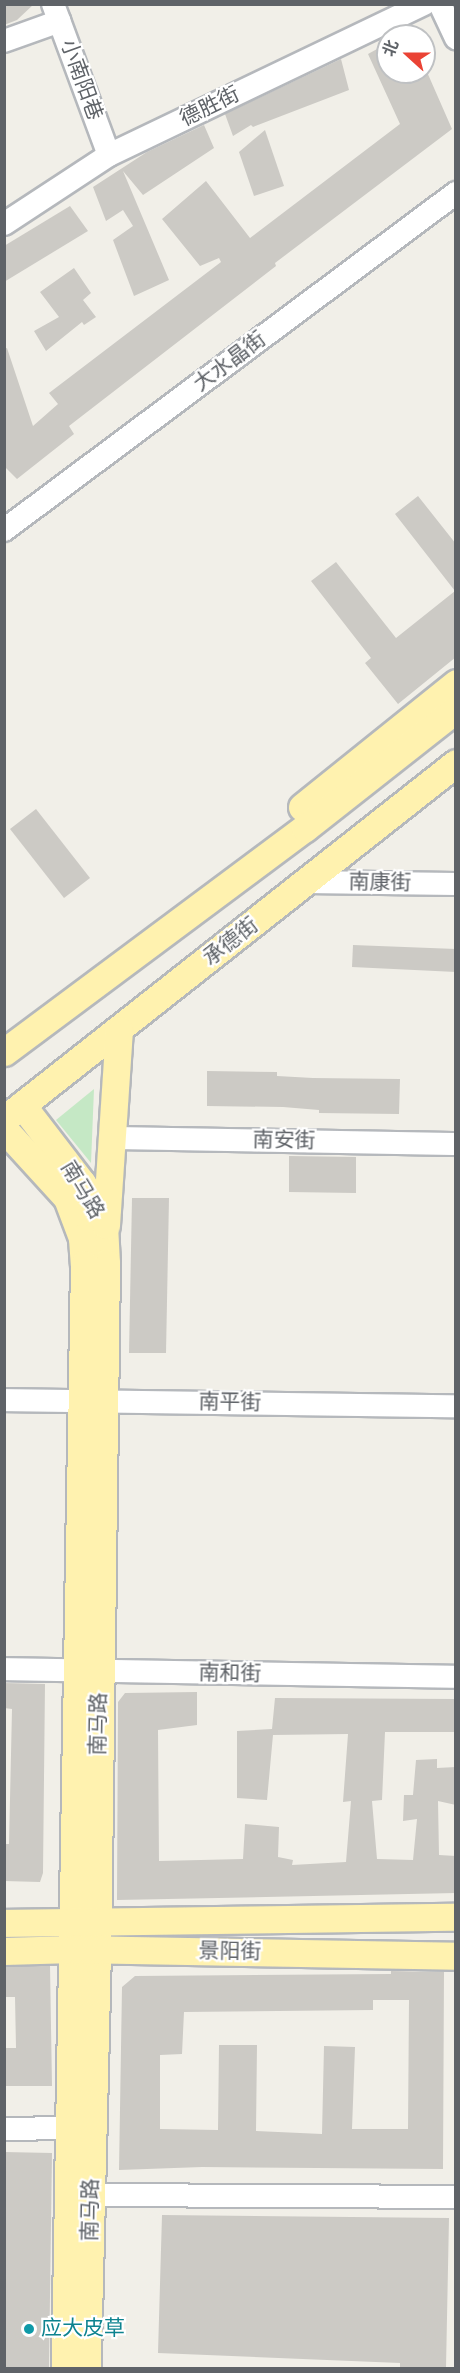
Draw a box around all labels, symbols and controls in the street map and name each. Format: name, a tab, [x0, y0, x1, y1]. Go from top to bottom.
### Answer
north arrow	[376, 24, 436, 84]
street label: 小南阳巷	[55, 36, 107, 124]
text: 北	[381, 38, 401, 59]
street label: 德胜街	[176, 82, 244, 132]
street label: 大水晶街	[189, 327, 271, 397]
street label: 南康街	[348, 870, 412, 896]
street label: 承德街	[198, 913, 264, 971]
street label: 南安街	[252, 1128, 316, 1154]
street label: 南马路	[55, 1157, 109, 1223]
street label: 南平街	[198, 1390, 262, 1416]
street label: 南和街	[198, 1661, 262, 1687]
street label: 南马路	[86, 1692, 112, 1756]
street label: 景阳街	[198, 1939, 262, 1965]
street label: 南马路	[78, 2178, 104, 2242]
place label: 应大皮草	[41, 2316, 125, 2342]
marker: 应大皮草	[22, 2322, 36, 2336]

